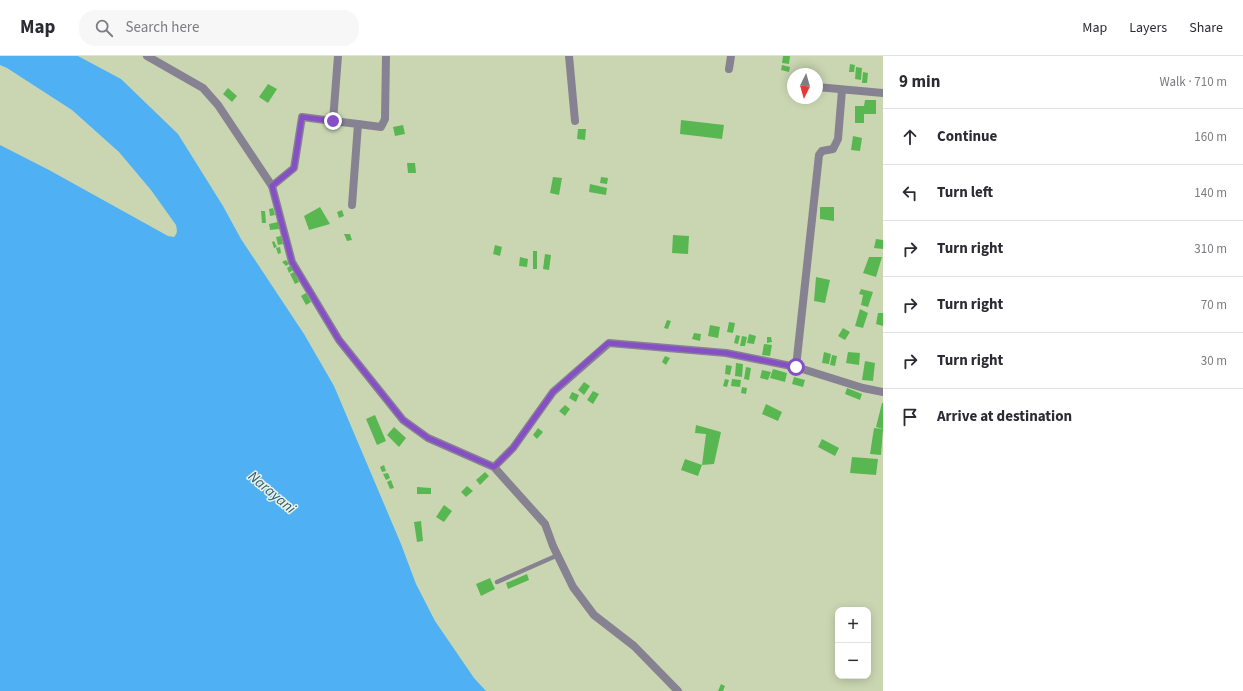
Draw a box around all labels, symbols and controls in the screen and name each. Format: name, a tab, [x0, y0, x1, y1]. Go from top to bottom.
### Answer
search box	[79, 10, 359, 46]
text: Map	[20, 14, 55, 41]
icon: search	[93, 17, 115, 39]
text: Search here	[125, 17, 199, 38]
text: Map	[1082, 18, 1107, 38]
text: Layers	[1129, 18, 1167, 38]
text: Share	[1189, 18, 1223, 38]
north arrow	[787, 68, 823, 104]
text: 9 min	[899, 70, 940, 94]
text: Walk · 710 m	[1159, 73, 1227, 91]
route end	[324, 112, 342, 130]
icon: ahead	[899, 126, 921, 148]
text: Continue	[937, 126, 997, 147]
text: 160 m	[1194, 128, 1227, 146]
icon: left	[899, 182, 921, 204]
text: Turn left	[937, 182, 993, 203]
text: 140 m	[1194, 184, 1227, 202]
icon: right	[899, 238, 921, 260]
text: Turn right	[937, 238, 1003, 259]
text: 310 m	[1194, 240, 1227, 258]
icon: right	[899, 294, 921, 316]
text: Turn right	[937, 294, 1003, 315]
text: 70 m	[1201, 296, 1227, 314]
icon: right	[899, 350, 921, 372]
text: Turn right	[937, 350, 1003, 371]
text: 30 m	[1201, 352, 1227, 370]
route start	[787, 358, 805, 376]
icon: arrive	[899, 406, 921, 428]
text: Arrive at destination	[937, 406, 1072, 427]
water label: Narayani	[243, 466, 300, 519]
map controls	[835, 607, 871, 679]
button: +	[835, 607, 871, 643]
button: −	[835, 643, 871, 679]

